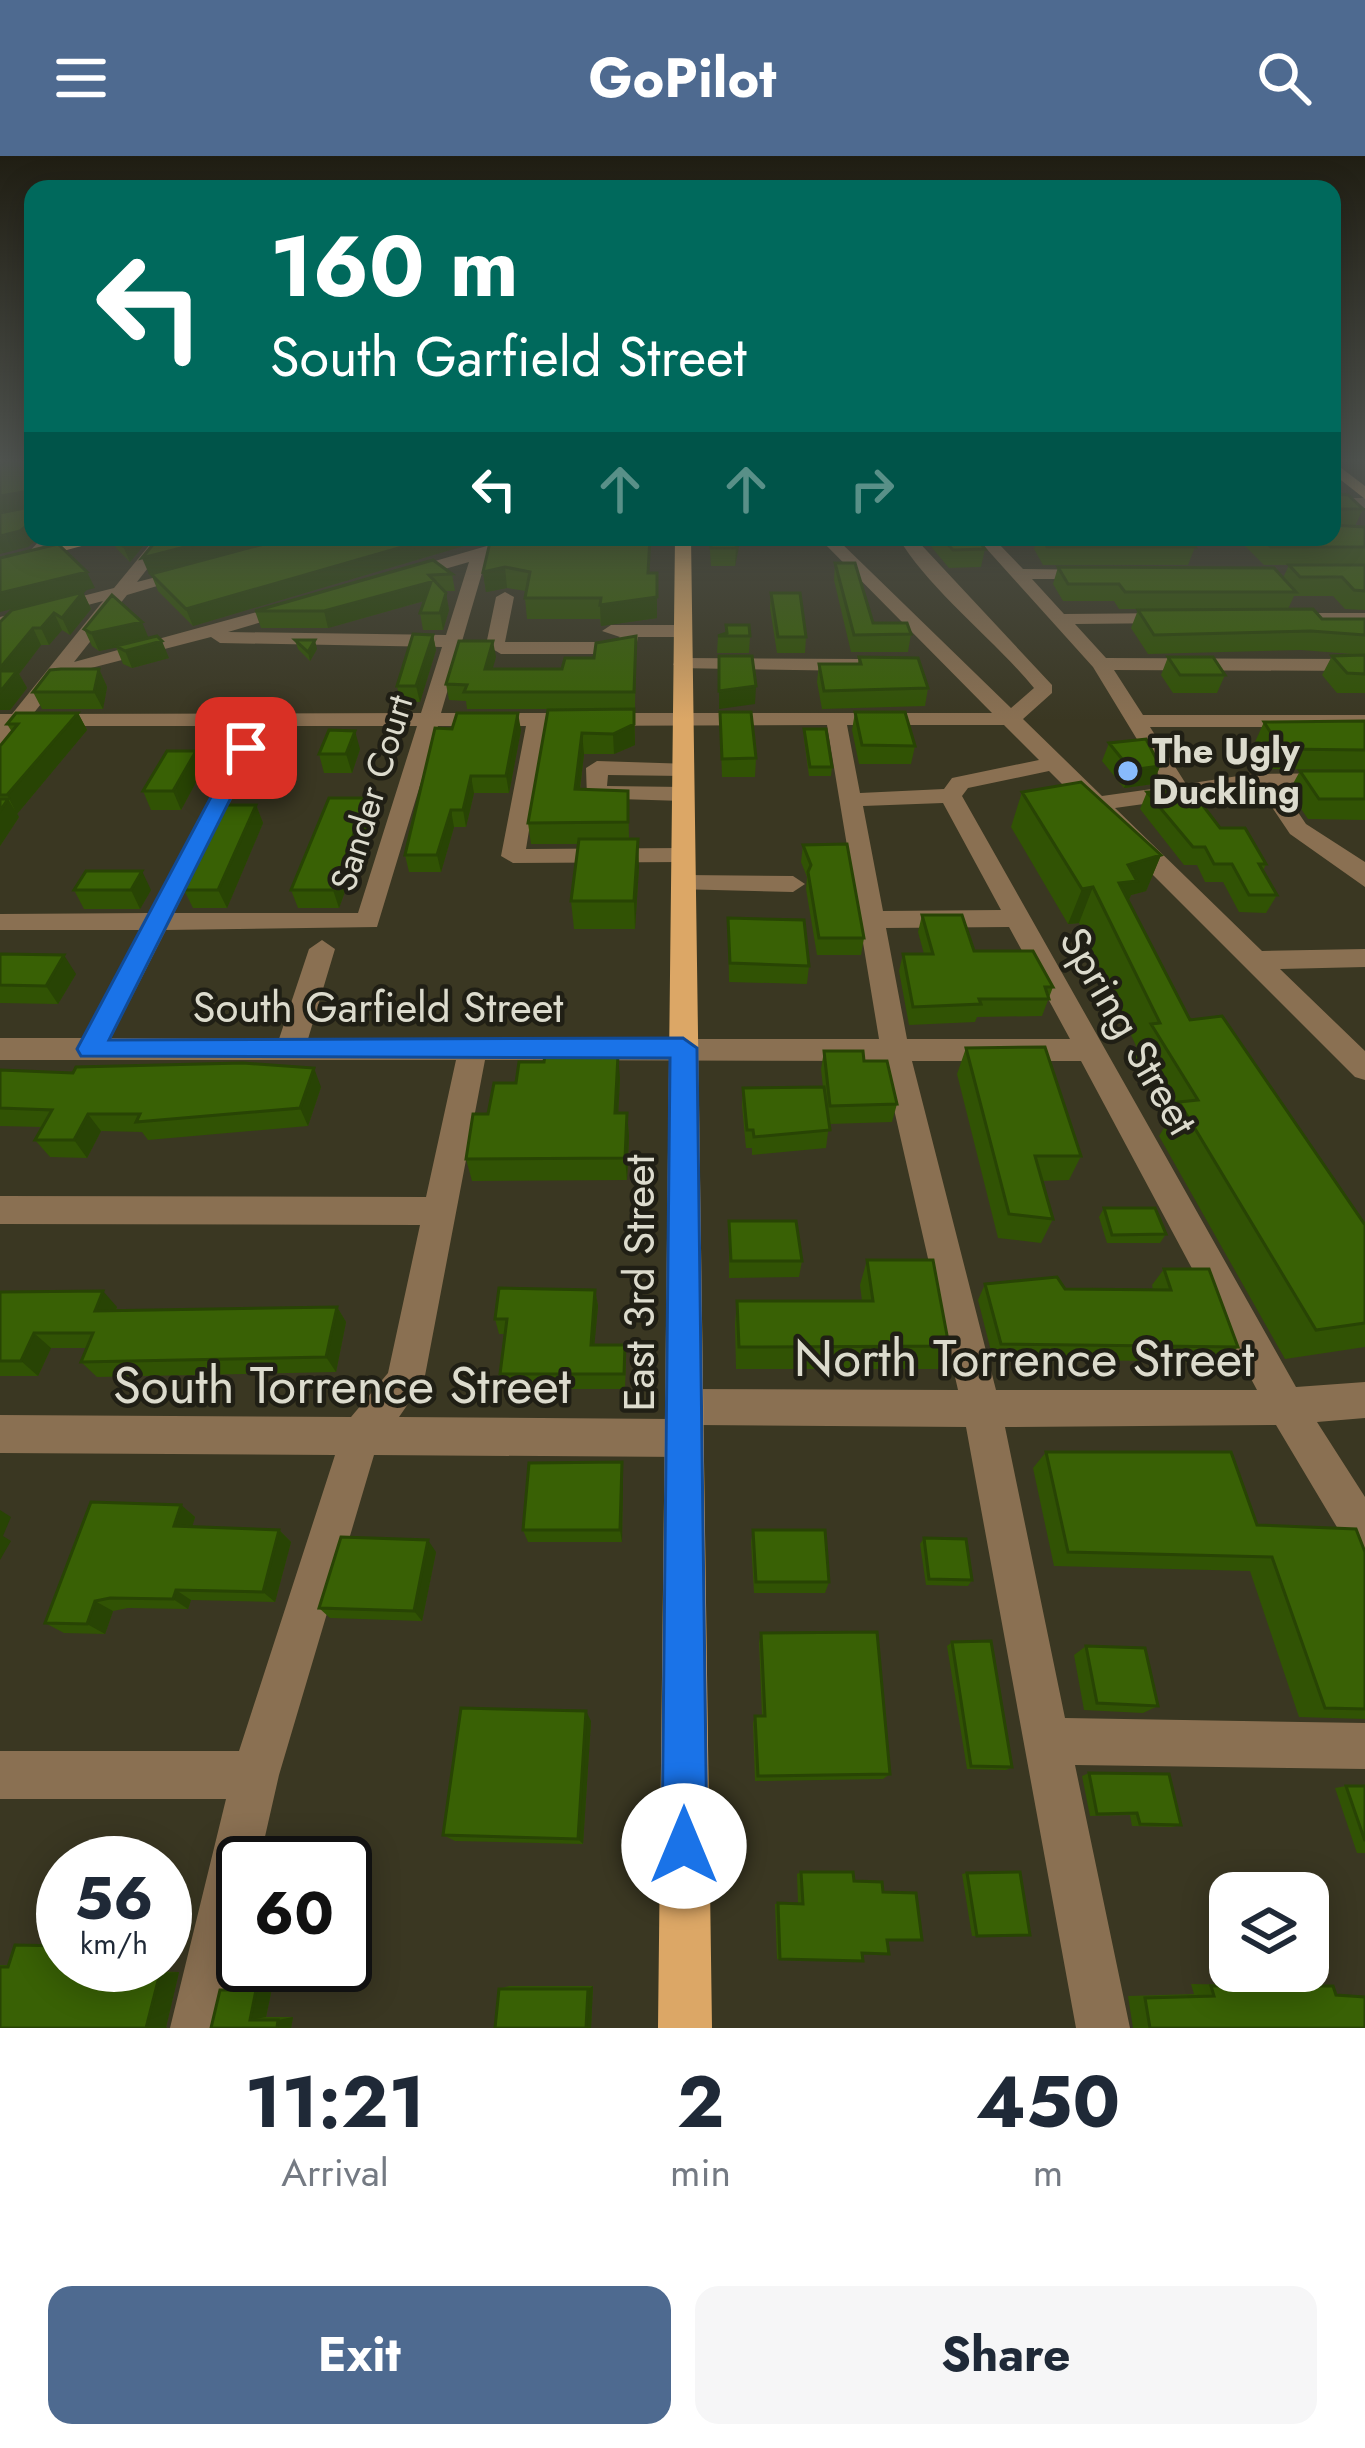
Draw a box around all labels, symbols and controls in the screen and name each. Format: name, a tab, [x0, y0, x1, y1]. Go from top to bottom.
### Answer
text: GoPilot	[589, 39, 776, 117]
icon: menu	[48, 45, 114, 111]
icon: search	[1251, 45, 1317, 111]
text: 160 m	[270, 206, 519, 328]
icon: left	[72, 228, 228, 384]
text: South Garfield Street	[270, 318, 747, 396]
icon: left	[461, 456, 527, 522]
icon: ahead	[587, 456, 653, 522]
icon: ahead	[713, 456, 779, 522]
icon: right	[839, 456, 905, 522]
street label: Sander Court	[317, 688, 426, 897]
pin	[195, 697, 297, 799]
icon: arrive	[213, 715, 279, 781]
place label: The Ugly Duckling	[1152, 724, 1301, 817]
marker: The Ugly Duckling	[1115, 758, 1141, 784]
street label: Spring Street	[1044, 916, 1213, 1147]
street label: South Garfield Street	[193, 977, 563, 1038]
street label: East 3rd Street	[609, 1155, 670, 1412]
street label: North Torrence Street	[794, 1321, 1254, 1395]
street label: South Torrence Street	[113, 1348, 571, 1422]
position arrow	[621, 1783, 747, 1909]
speed limit sign: 60	[216, 1836, 372, 1992]
text: 56	[75, 1855, 153, 1942]
map controls	[1209, 1872, 1329, 1992]
button: layers	[1209, 1872, 1329, 1992]
text: km/h	[80, 1922, 148, 1965]
text: 11:21	[245, 2050, 425, 2154]
text: 2	[677, 2050, 724, 2154]
text: 450	[976, 2050, 1120, 2154]
text: Arrival	[281, 2144, 389, 2201]
text: min	[670, 2144, 731, 2201]
text: m	[1033, 2144, 1063, 2201]
button: Exit	[48, 2286, 671, 2424]
button: Share	[695, 2286, 1317, 2424]

